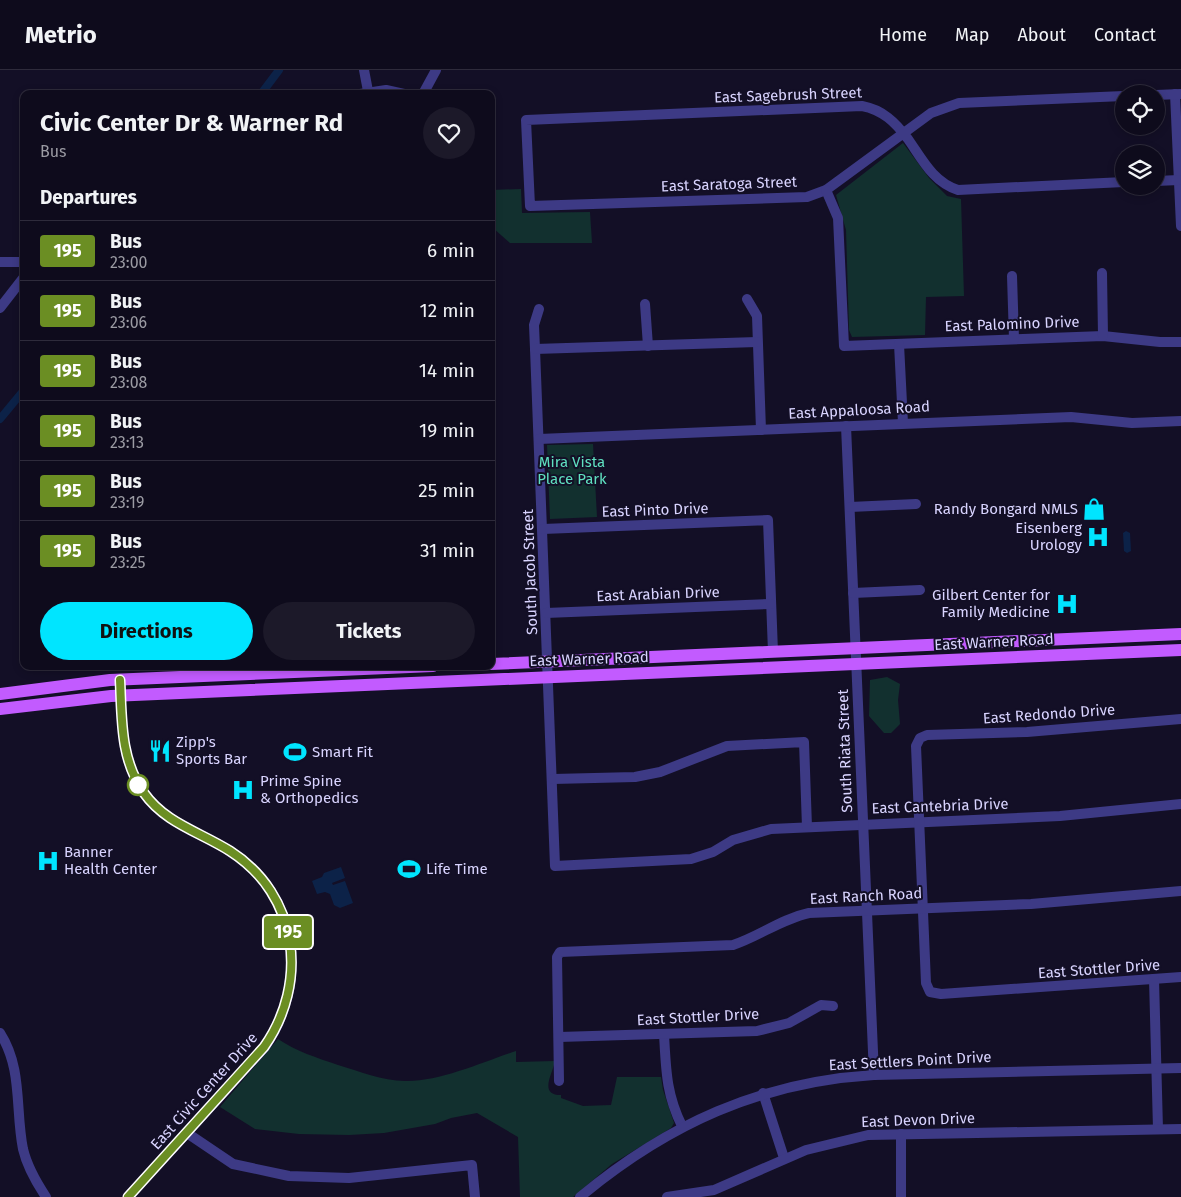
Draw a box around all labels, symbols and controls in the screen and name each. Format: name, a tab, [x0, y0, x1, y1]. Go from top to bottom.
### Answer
text: Metrio	[25, 21, 97, 49]
text: Home	[879, 24, 927, 46]
text: Map	[955, 24, 989, 46]
text: About	[1017, 24, 1066, 46]
text: Contact	[1094, 24, 1156, 46]
street label: East Sagebrush Street	[714, 83, 863, 107]
map controls	[1115, 85, 1165, 195]
button: locate	[1115, 85, 1165, 135]
button: heart	[423, 107, 475, 159]
text: Civic Center Dr & Warner Rd	[40, 109, 343, 137]
text: Bus	[40, 142, 67, 161]
button: layers	[1115, 145, 1165, 195]
street label: East Saratoga Street	[661, 173, 798, 195]
text: Departures	[40, 186, 137, 209]
text: Bus	[110, 230, 142, 253]
text: 6 min	[427, 239, 475, 262]
text: 195	[53, 240, 82, 262]
text: 23:00	[110, 253, 148, 272]
text: Bus	[110, 290, 142, 313]
text: 12 min	[420, 299, 475, 322]
text: 195	[53, 300, 82, 322]
text: 23:06	[110, 313, 147, 332]
street label: East Palomino Drive	[944, 313, 1080, 335]
text: Bus	[110, 350, 142, 373]
text: 14 min	[419, 359, 475, 382]
text: 195	[53, 360, 82, 382]
text: 23:08	[110, 373, 147, 392]
street label: East Appaloosa Road	[788, 397, 930, 423]
text: Bus	[110, 410, 142, 433]
text: 19 min	[419, 419, 475, 442]
text: 195	[53, 420, 82, 442]
text: 23:13	[110, 433, 144, 452]
park label: Mira Vista Place Park	[537, 453, 607, 488]
text: Bus	[110, 470, 142, 493]
text: 25 min	[418, 479, 475, 502]
text: 195	[53, 480, 82, 502]
text: 23:19	[110, 493, 144, 512]
shop icon: Randy Bongard NMLS	[1081, 496, 1107, 522]
street label: East Pinto Drive	[601, 499, 709, 521]
place label: Randy Bongard NMLS	[934, 500, 1078, 518]
street label: South Jacob Street	[519, 508, 541, 635]
place label: Eisenberg Urology	[1015, 519, 1083, 554]
hospital icon: Eisenberg Urology	[1085, 524, 1111, 550]
text: Bus	[110, 530, 142, 553]
text: 31 min	[420, 539, 475, 562]
text: 195	[53, 540, 82, 562]
text: 23:25	[110, 553, 146, 572]
street label: East Arabian Drive	[596, 583, 720, 605]
place label: Gilbert Center for Family Medicine	[932, 586, 1050, 621]
hospital icon: Gilbert Center for Family Medicine	[1054, 591, 1080, 617]
button: Directions	[40, 602, 253, 660]
button: Tickets	[263, 602, 475, 660]
street label: East Warner Road	[934, 630, 1054, 654]
street label: East Warner Road	[529, 648, 649, 670]
street label: South Riata Street	[834, 688, 856, 813]
street label: East Redondo Drive	[982, 700, 1116, 728]
place label: Zipp's Sports Bar	[176, 733, 247, 768]
restaurant icon: Zipp's Sports Bar	[147, 738, 173, 764]
sports icon: Smart Fit	[282, 739, 308, 765]
place label: Smart Fit	[312, 743, 373, 761]
place label: Prime Spine & Orthopedics	[260, 772, 359, 807]
unlabelled marker	[127, 774, 149, 796]
hospital icon: Prime Spine & Orthopedics	[230, 777, 256, 803]
street label: East Cantebria Drive	[871, 795, 1009, 817]
place label: Banner Health Center	[64, 843, 157, 878]
hospital icon: Banner Health Center	[35, 848, 61, 874]
sports icon: Life Time	[396, 856, 422, 882]
place label: Life Time	[426, 860, 488, 878]
street label: East Ranch Road	[809, 884, 923, 908]
line badge: 195	[259, 916, 317, 948]
text: 195	[274, 921, 302, 943]
street label: East Stottler Drive	[1037, 956, 1161, 982]
street label: East Stottler Drive	[636, 1005, 760, 1029]
street label: East Civic Center Drive	[147, 1029, 261, 1153]
street label: East Settlers Point Drive	[828, 1048, 992, 1074]
street label: East Devon Drive	[861, 1109, 975, 1131]

